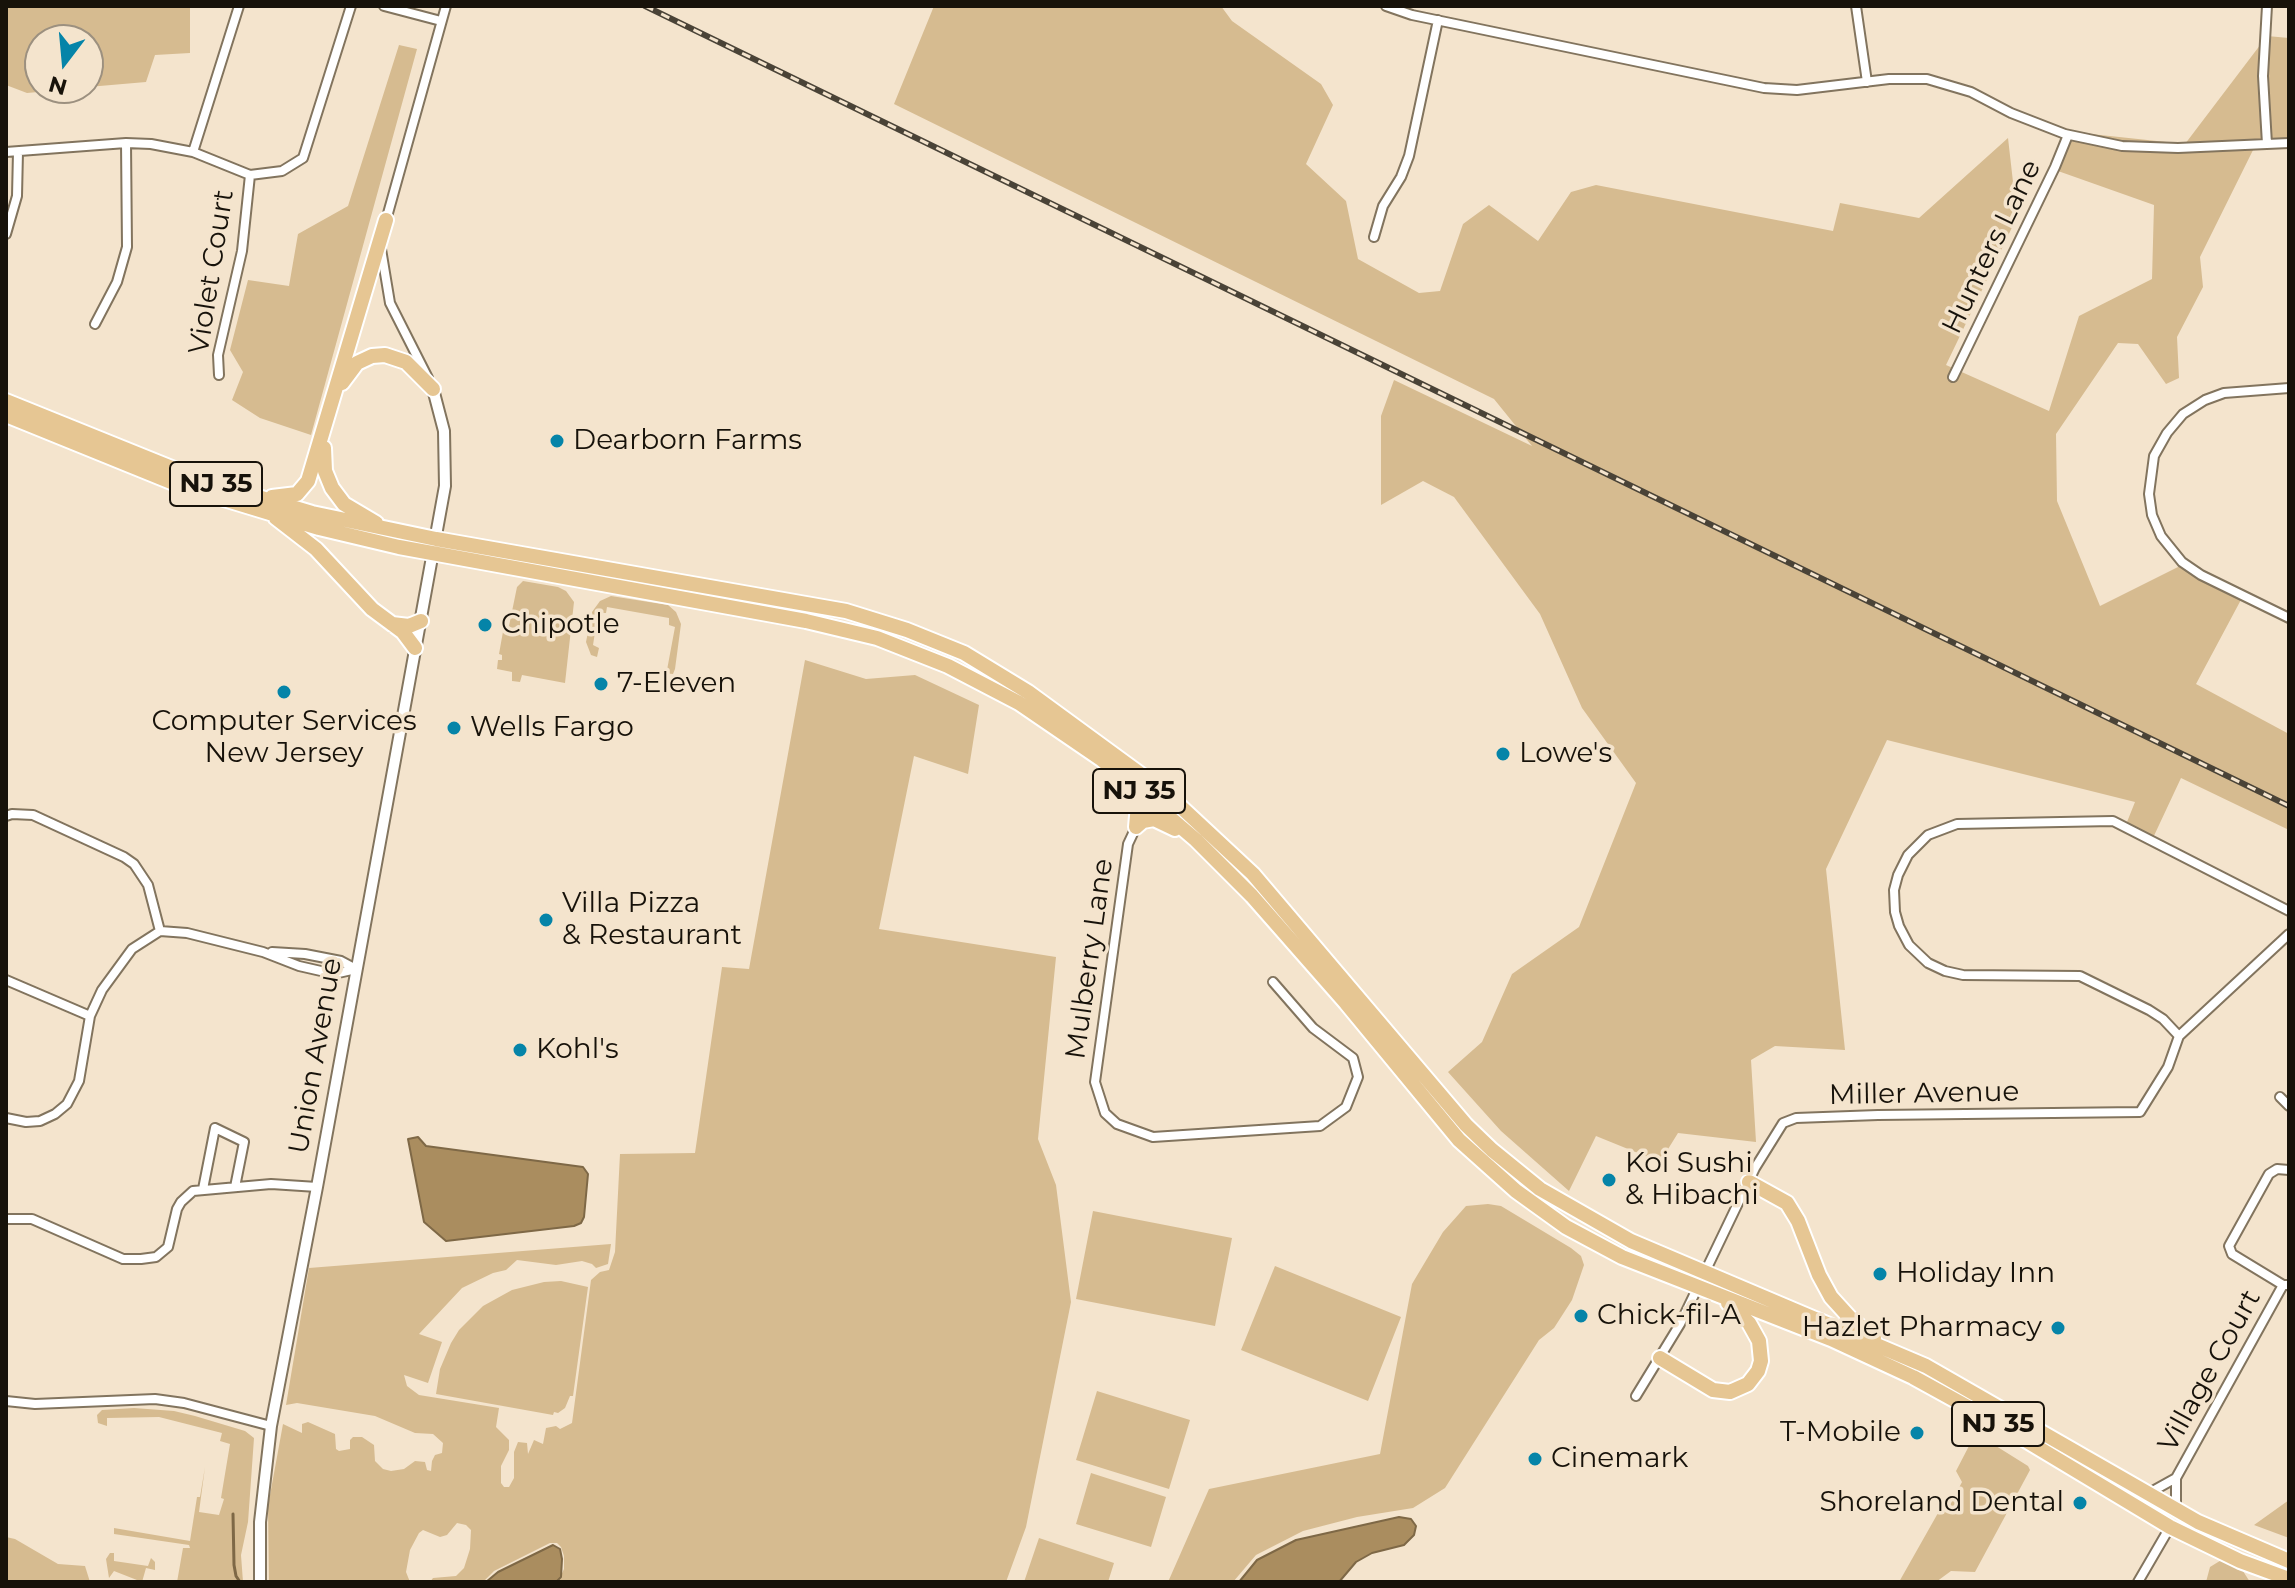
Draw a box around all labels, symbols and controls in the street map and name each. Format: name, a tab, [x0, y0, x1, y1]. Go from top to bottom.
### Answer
north arrow	[24, 24, 104, 104]
text: N	[46, 70, 70, 101]
street label: Hunters Lane	[1935, 155, 2049, 339]
street label: Violet Court	[182, 187, 242, 357]
place label: Dearborn Farms	[573, 424, 802, 458]
marker: Dearborn Farms	[548, 432, 566, 450]
road number: NJ 35	[170, 462, 262, 506]
place label: Chipotle	[501, 608, 620, 642]
marker: Chipotle	[476, 616, 494, 634]
place label: 7-Eleven	[617, 667, 736, 701]
marker: 7-Eleven	[592, 675, 610, 693]
marker: Computer Services New Jersey	[275, 683, 293, 701]
place label: Computer Services New Jersey	[151, 705, 417, 771]
place label: Wells Fargo	[470, 711, 634, 745]
marker: Wells Fargo	[445, 719, 463, 737]
place label: Lowe's	[1519, 737, 1612, 771]
marker: Lowe's	[1494, 745, 1512, 763]
road number: NJ 35	[1093, 769, 1185, 813]
street label: Mulberry Lane	[1059, 856, 1121, 1062]
place label: Villa Pizza & Restaurant	[562, 887, 742, 953]
marker: Villa Pizza & Restaurant	[537, 911, 555, 929]
street label: Union Avenue	[282, 956, 350, 1156]
place label: Kohl's	[536, 1033, 619, 1067]
marker: Kohl's	[511, 1041, 529, 1059]
street label: Miller Avenue	[1828, 1076, 2020, 1112]
place label: Koi Sushi & Hibachi	[1625, 1147, 1759, 1213]
marker: Koi Sushi & Hibachi	[1600, 1171, 1618, 1189]
place label: Holiday Inn	[1896, 1257, 2055, 1291]
marker: Holiday Inn	[1871, 1265, 1889, 1283]
street label: Village Court	[2152, 1284, 2268, 1458]
place label: Chick-fil-A	[1597, 1299, 1741, 1333]
marker: Chick-fil-A	[1572, 1307, 1590, 1325]
place label: Hazlet Pharmacy	[1802, 1311, 2042, 1345]
marker: Hazlet Pharmacy	[2049, 1319, 2067, 1337]
road number: NJ 35	[1952, 1402, 2044, 1446]
place label: T-Mobile	[1780, 1416, 1901, 1450]
marker: T-Mobile	[1908, 1424, 1926, 1442]
place label: Cinemark	[1551, 1442, 1688, 1476]
marker: Cinemark	[1526, 1450, 1544, 1468]
place label: Shoreland Dental	[1819, 1486, 2064, 1520]
marker: Shoreland Dental	[2071, 1494, 2089, 1512]

